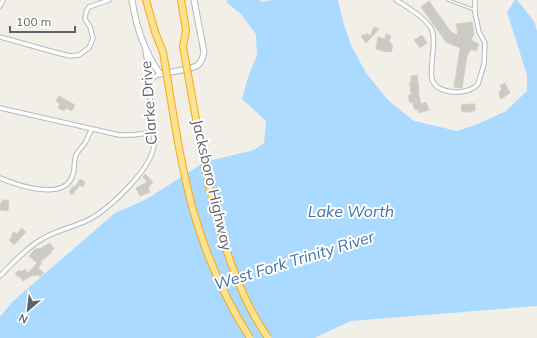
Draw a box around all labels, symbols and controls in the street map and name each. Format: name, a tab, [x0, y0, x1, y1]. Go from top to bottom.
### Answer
scale bar	[10, 8, 75, 34]
text: 100 m	[16, 14, 51, 29]
street label: Clarke Drive	[136, 60, 161, 146]
street label: Jacksboro Highway	[188, 117, 237, 253]
water label: Lake Worth	[308, 201, 394, 221]
water label: West Fork Trinity River	[211, 226, 378, 294]
north arrow	[8, 290, 48, 330]
text: N	[16, 311, 30, 327]

